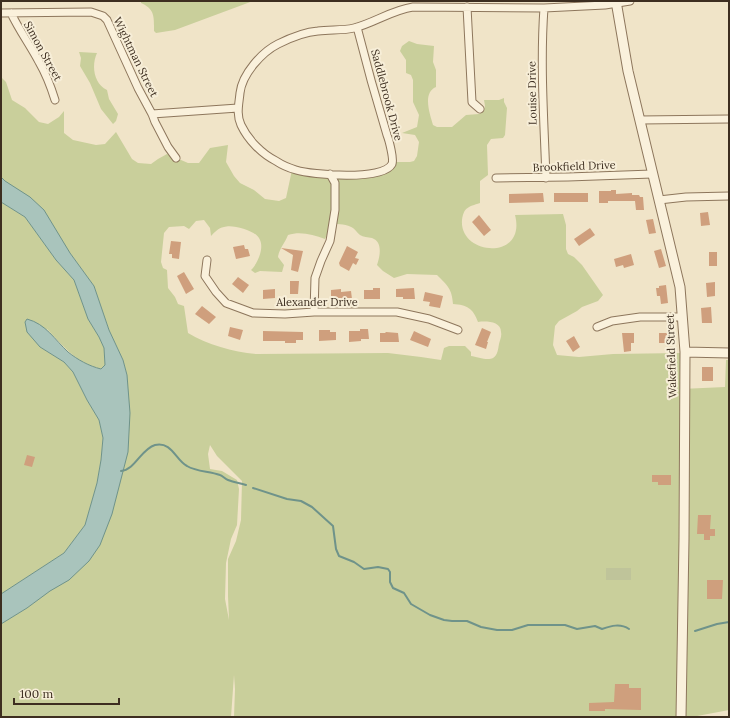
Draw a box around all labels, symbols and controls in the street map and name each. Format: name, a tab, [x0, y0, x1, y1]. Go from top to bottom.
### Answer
street label: Wightman Street	[111, 15, 162, 100]
street label: Simon Street	[21, 19, 66, 84]
street label: Saddlebrook Drive	[368, 48, 406, 142]
street label: Louise Drive	[524, 61, 540, 125]
street label: Brookfield Drive	[532, 158, 616, 174]
street label: Alexander Drive	[275, 295, 358, 309]
street label: Wakefield Street	[663, 313, 679, 398]
scale bar	[14, 680, 119, 706]
text: 100 m	[20, 686, 53, 701]

